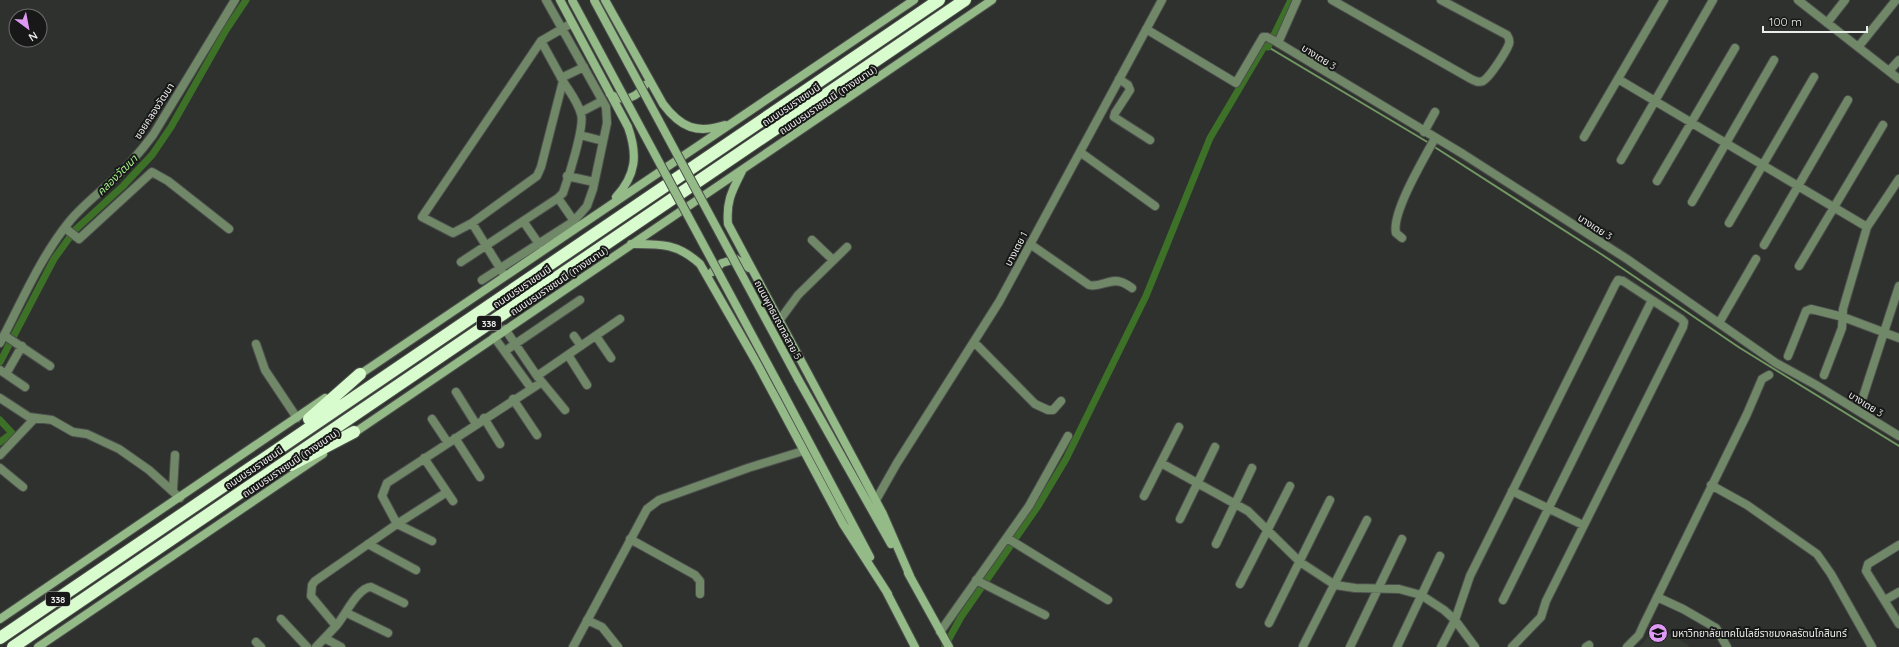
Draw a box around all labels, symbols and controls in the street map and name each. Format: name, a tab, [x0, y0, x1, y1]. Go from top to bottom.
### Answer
north arrow	[8, 8, 48, 48]
scale bar	[1763, 8, 1867, 34]
text: 100 m	[1769, 14, 1802, 29]
text: N	[26, 28, 40, 45]
street label: บางเตย 3	[1299, 41, 1339, 73]
street label: ถนนบรมราชชนนี (ทางขนาน)	[777, 63, 879, 137]
street label: ซอยคลองวัฒนา	[131, 80, 177, 142]
street label: ถนนบรมราชชนนี	[760, 81, 822, 129]
water label: คลองวัฒนา	[94, 151, 141, 198]
street label: บางเตย 3	[1575, 211, 1615, 243]
street label: บางเตย 1	[1002, 230, 1030, 268]
street label: ถนนบรมราชชนนี (ทางขนาน)	[508, 244, 610, 318]
street label: ถนนบรมราชชนนี	[491, 263, 553, 311]
street label: ถนนพุทธมณฑลสาย 5	[752, 278, 804, 362]
road number: 338	[477, 316, 501, 330]
street label: บางเตย 3	[1846, 388, 1886, 420]
street label: ถนนบรมราชชนนี (ทางขนาน)	[240, 426, 342, 500]
street label: ถนนบรมราชชนนี	[223, 444, 285, 492]
road number: 338	[46, 592, 70, 606]
school or university icon: มหาวิทยาลัยเทคโนโลยีราชมงคลรัตนโกสินทร์	[1647, 622, 1669, 644]
place label: มหาวิทยาลัยเทคโนโลยีราชมงคลรัตนโกสินทร์	[1672, 627, 1847, 640]

